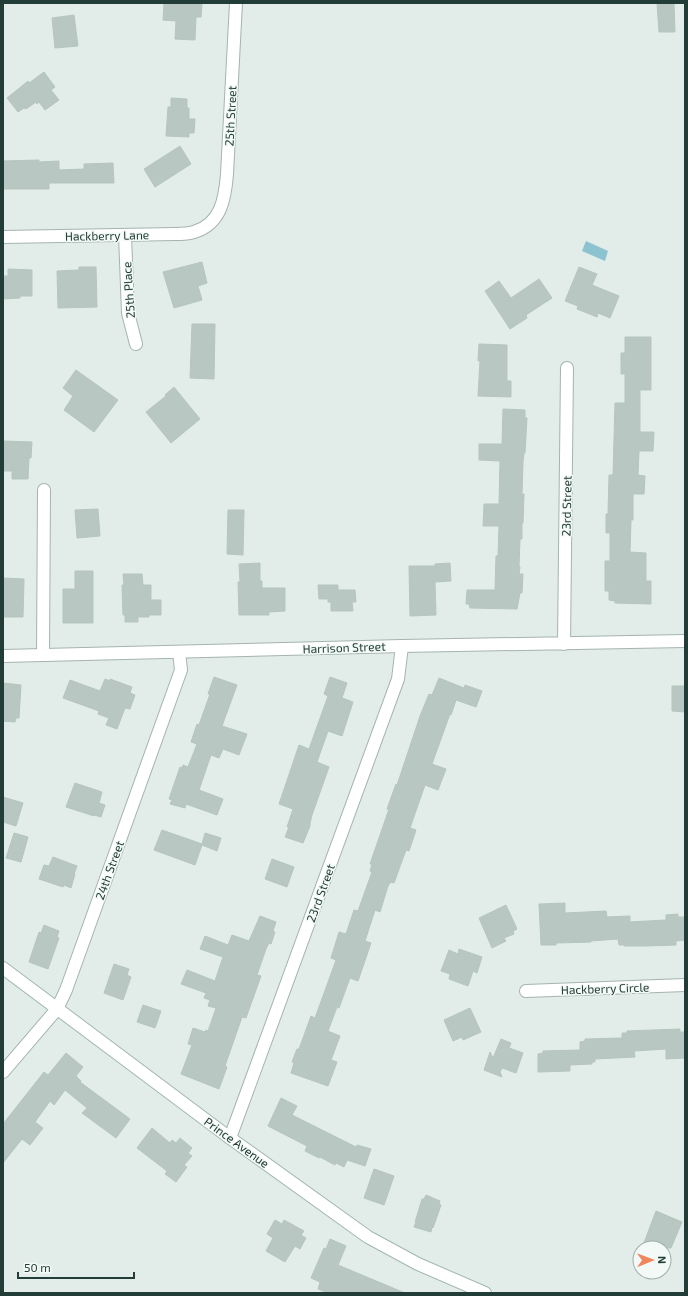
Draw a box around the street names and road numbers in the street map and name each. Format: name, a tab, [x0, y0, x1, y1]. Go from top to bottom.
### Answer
street label: 25th Street	[221, 85, 239, 147]
street label: Hackberry Lane	[65, 227, 149, 243]
street label: 25th Place	[119, 261, 137, 319]
street label: 23rd Street	[558, 475, 574, 537]
street label: Harrison Street	[302, 639, 386, 655]
street label: 24th Street	[92, 838, 126, 901]
street label: 23rd Street	[303, 862, 337, 924]
street label: Hackberry Circle	[560, 979, 650, 997]
street label: Prince Avenue	[202, 1114, 272, 1170]

